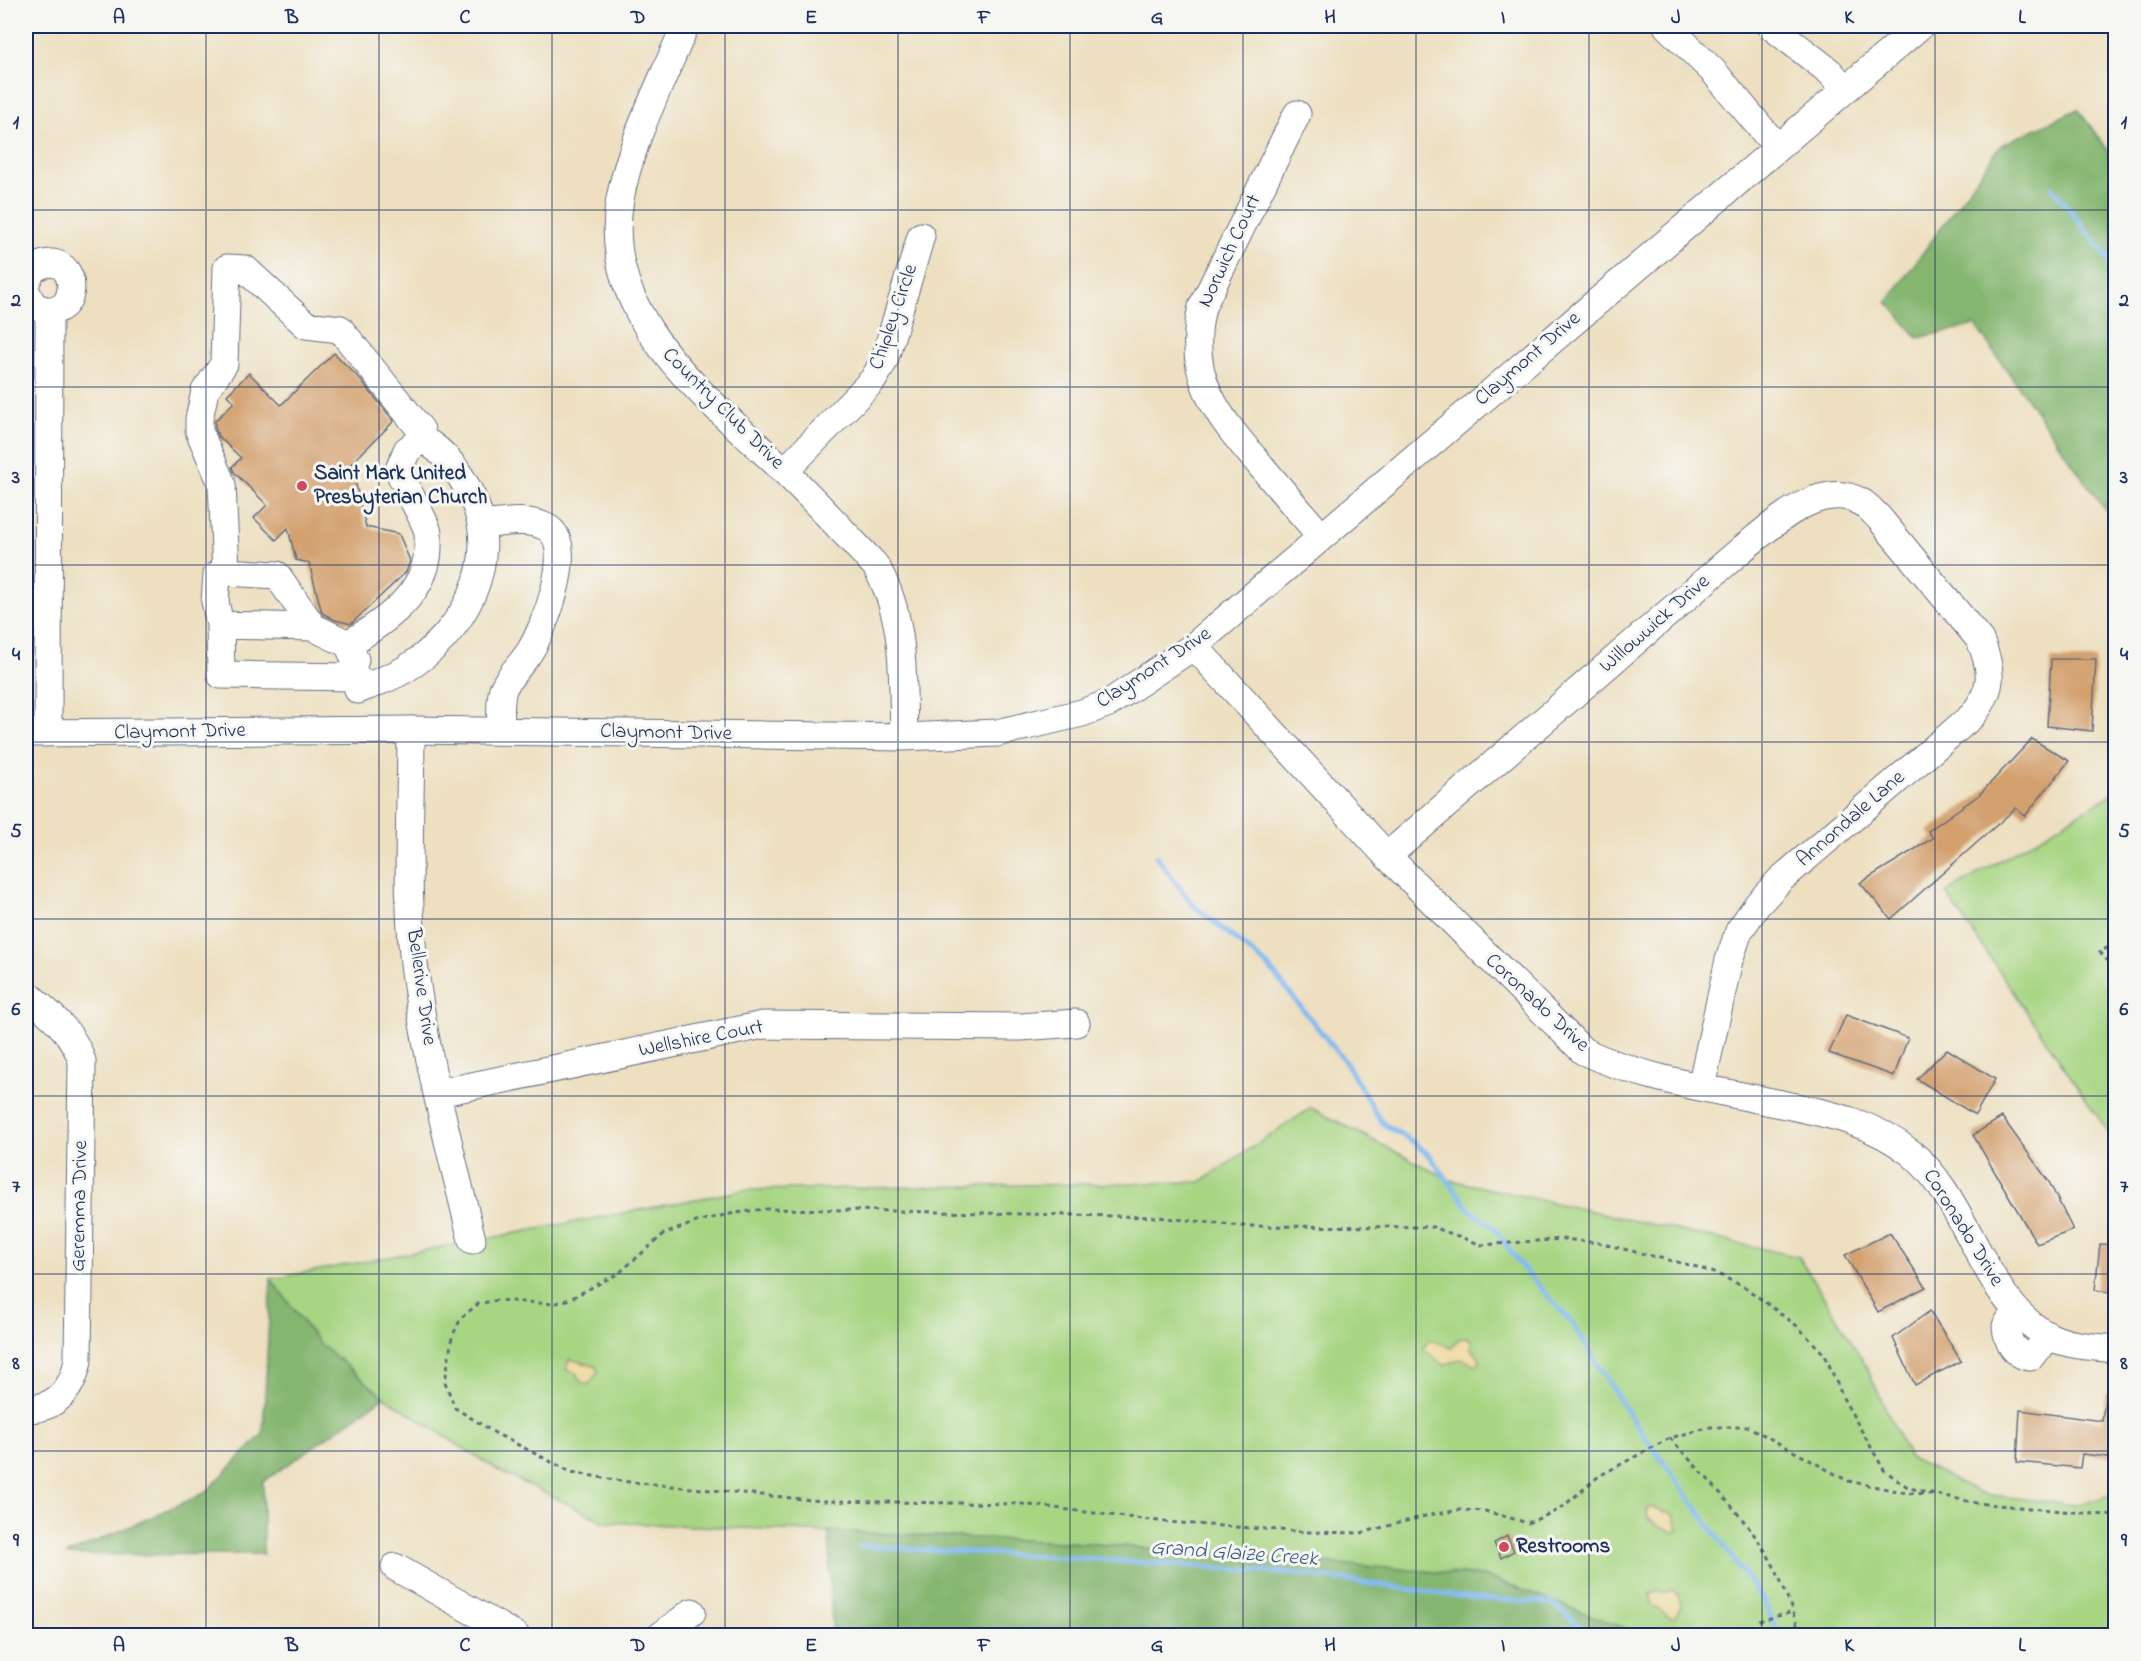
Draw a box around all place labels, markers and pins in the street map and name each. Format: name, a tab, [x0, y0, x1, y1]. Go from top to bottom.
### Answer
place label: Saint Mark United Presbyterian Church	[314, 459, 487, 515]
marker: Saint Mark United Presbyterian Church	[295, 479, 309, 493]
place label: Restrooms	[1516, 1532, 1610, 1562]
marker: Restrooms	[1497, 1540, 1511, 1554]

